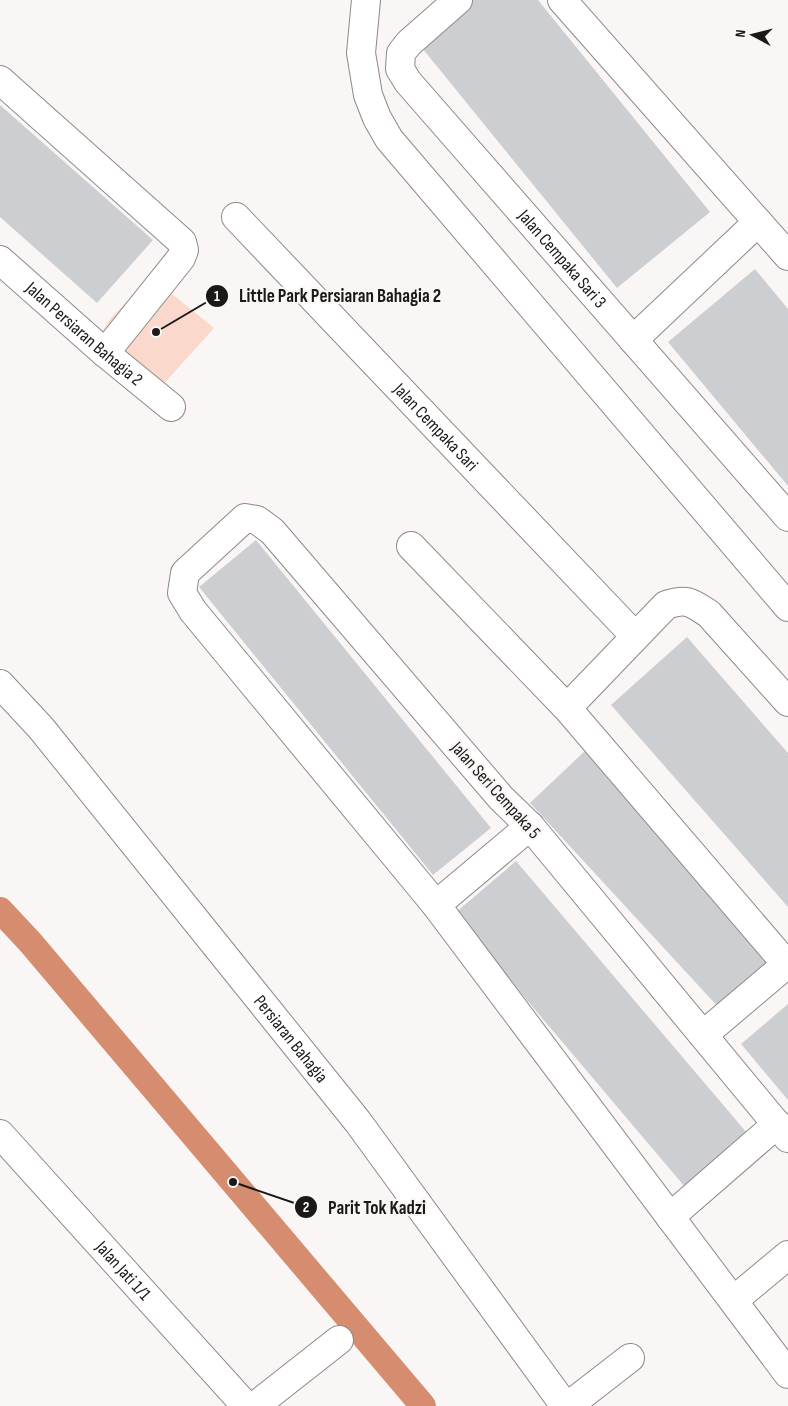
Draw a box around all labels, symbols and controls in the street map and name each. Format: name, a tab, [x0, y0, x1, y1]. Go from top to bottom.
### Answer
north arrow	[728, 10, 778, 60]
text: N	[732, 29, 749, 38]
street label: Jalan Cempaka Sari 3	[513, 205, 611, 313]
street label: Jalan Persiaran Bahagia 2	[20, 277, 147, 390]
callout: Little Park Persiaran Bahagia 2	[204, 279, 451, 313]
text: Little Park Persiaran Bahagia 2	[239, 285, 441, 308]
text: 1	[214, 287, 220, 306]
street label: Jalan Cempaka Sari	[388, 378, 482, 476]
street label: Jalan Seri Cempaka 5	[446, 737, 545, 843]
street label: Persiaran Bahagia	[249, 991, 332, 1087]
callout: Parit Tok Kadzi	[293, 1190, 436, 1224]
text: Parit Tok Kadzi	[328, 1197, 426, 1220]
text: 2	[303, 1198, 309, 1217]
street label: Jalan Jati 1/1	[90, 1236, 155, 1305]

